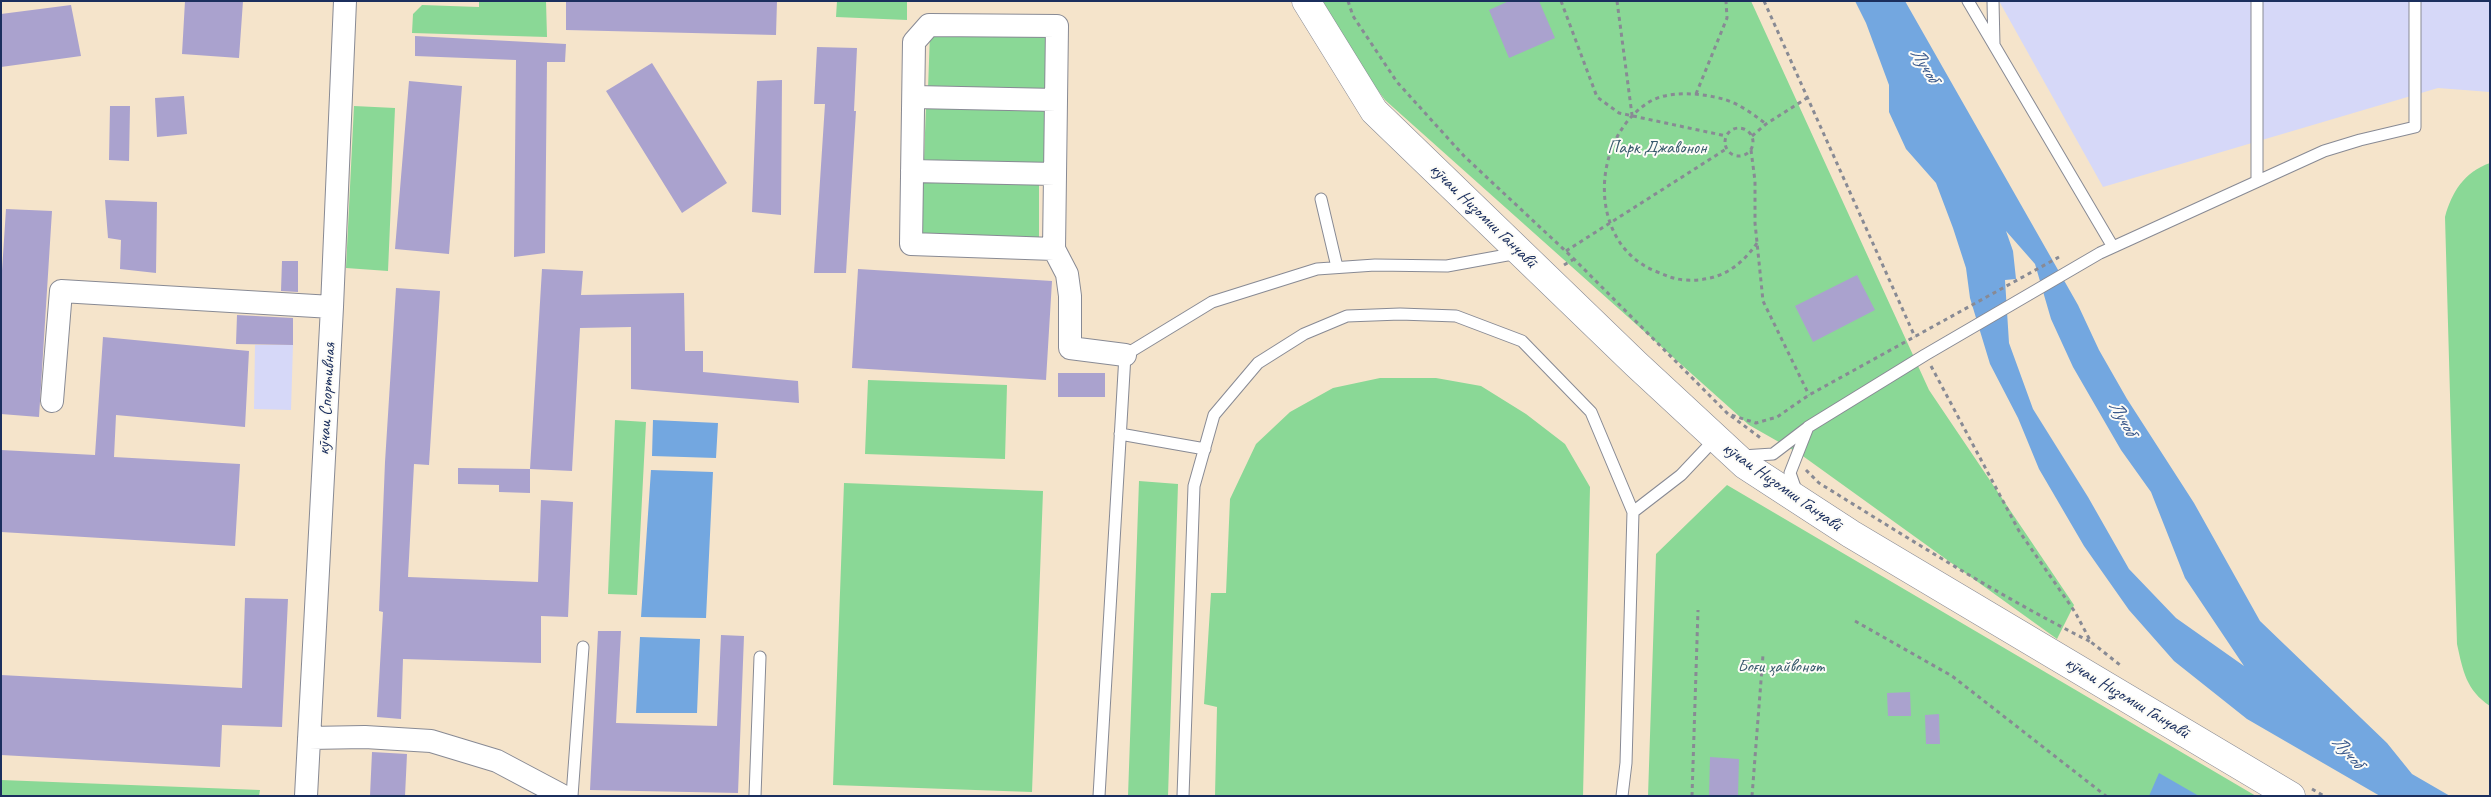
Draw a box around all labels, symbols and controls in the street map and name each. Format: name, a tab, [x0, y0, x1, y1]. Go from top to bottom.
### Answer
water label: Лучоб	[1905, 44, 1943, 86]
park label: Парк Джавонон	[1607, 137, 1707, 159]
street label: кӯчаи Низомии Ганҷавӣ	[1424, 159, 1542, 273]
street label: кӯчаи Спортивная	[313, 342, 341, 456]
water label: Лучоб	[2103, 397, 2141, 439]
street label: кӯчаи Низомии Ганҷавӣ	[1718, 437, 1846, 537]
street label: кӯчаи Низомии Ганҷавӣ	[2061, 652, 2193, 744]
park label: Боғи ҳайвонот	[1737, 656, 1825, 678]
water label: Лучоб	[2326, 731, 2368, 773]

